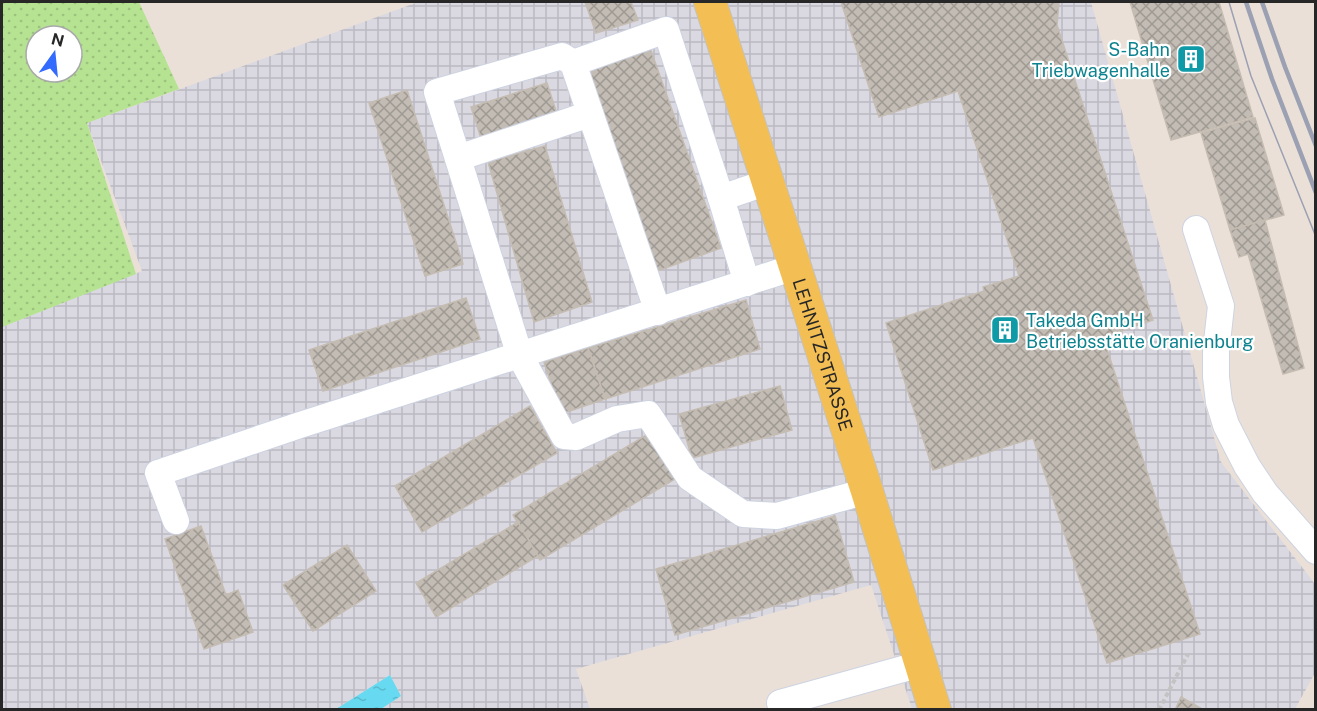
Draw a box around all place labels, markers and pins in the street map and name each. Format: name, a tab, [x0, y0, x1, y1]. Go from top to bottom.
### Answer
place label: S-Bahn Triebwagenhalle	[1032, 39, 1170, 81]
building icon: S-Bahn Triebwagenhalle	[1175, 43, 1207, 75]
place label: Takeda GmbH Betriebsstätte Oranienburg	[1026, 310, 1254, 352]
building icon: Takeda GmbH Betriebsstätte Oranienburg	[989, 314, 1021, 346]

